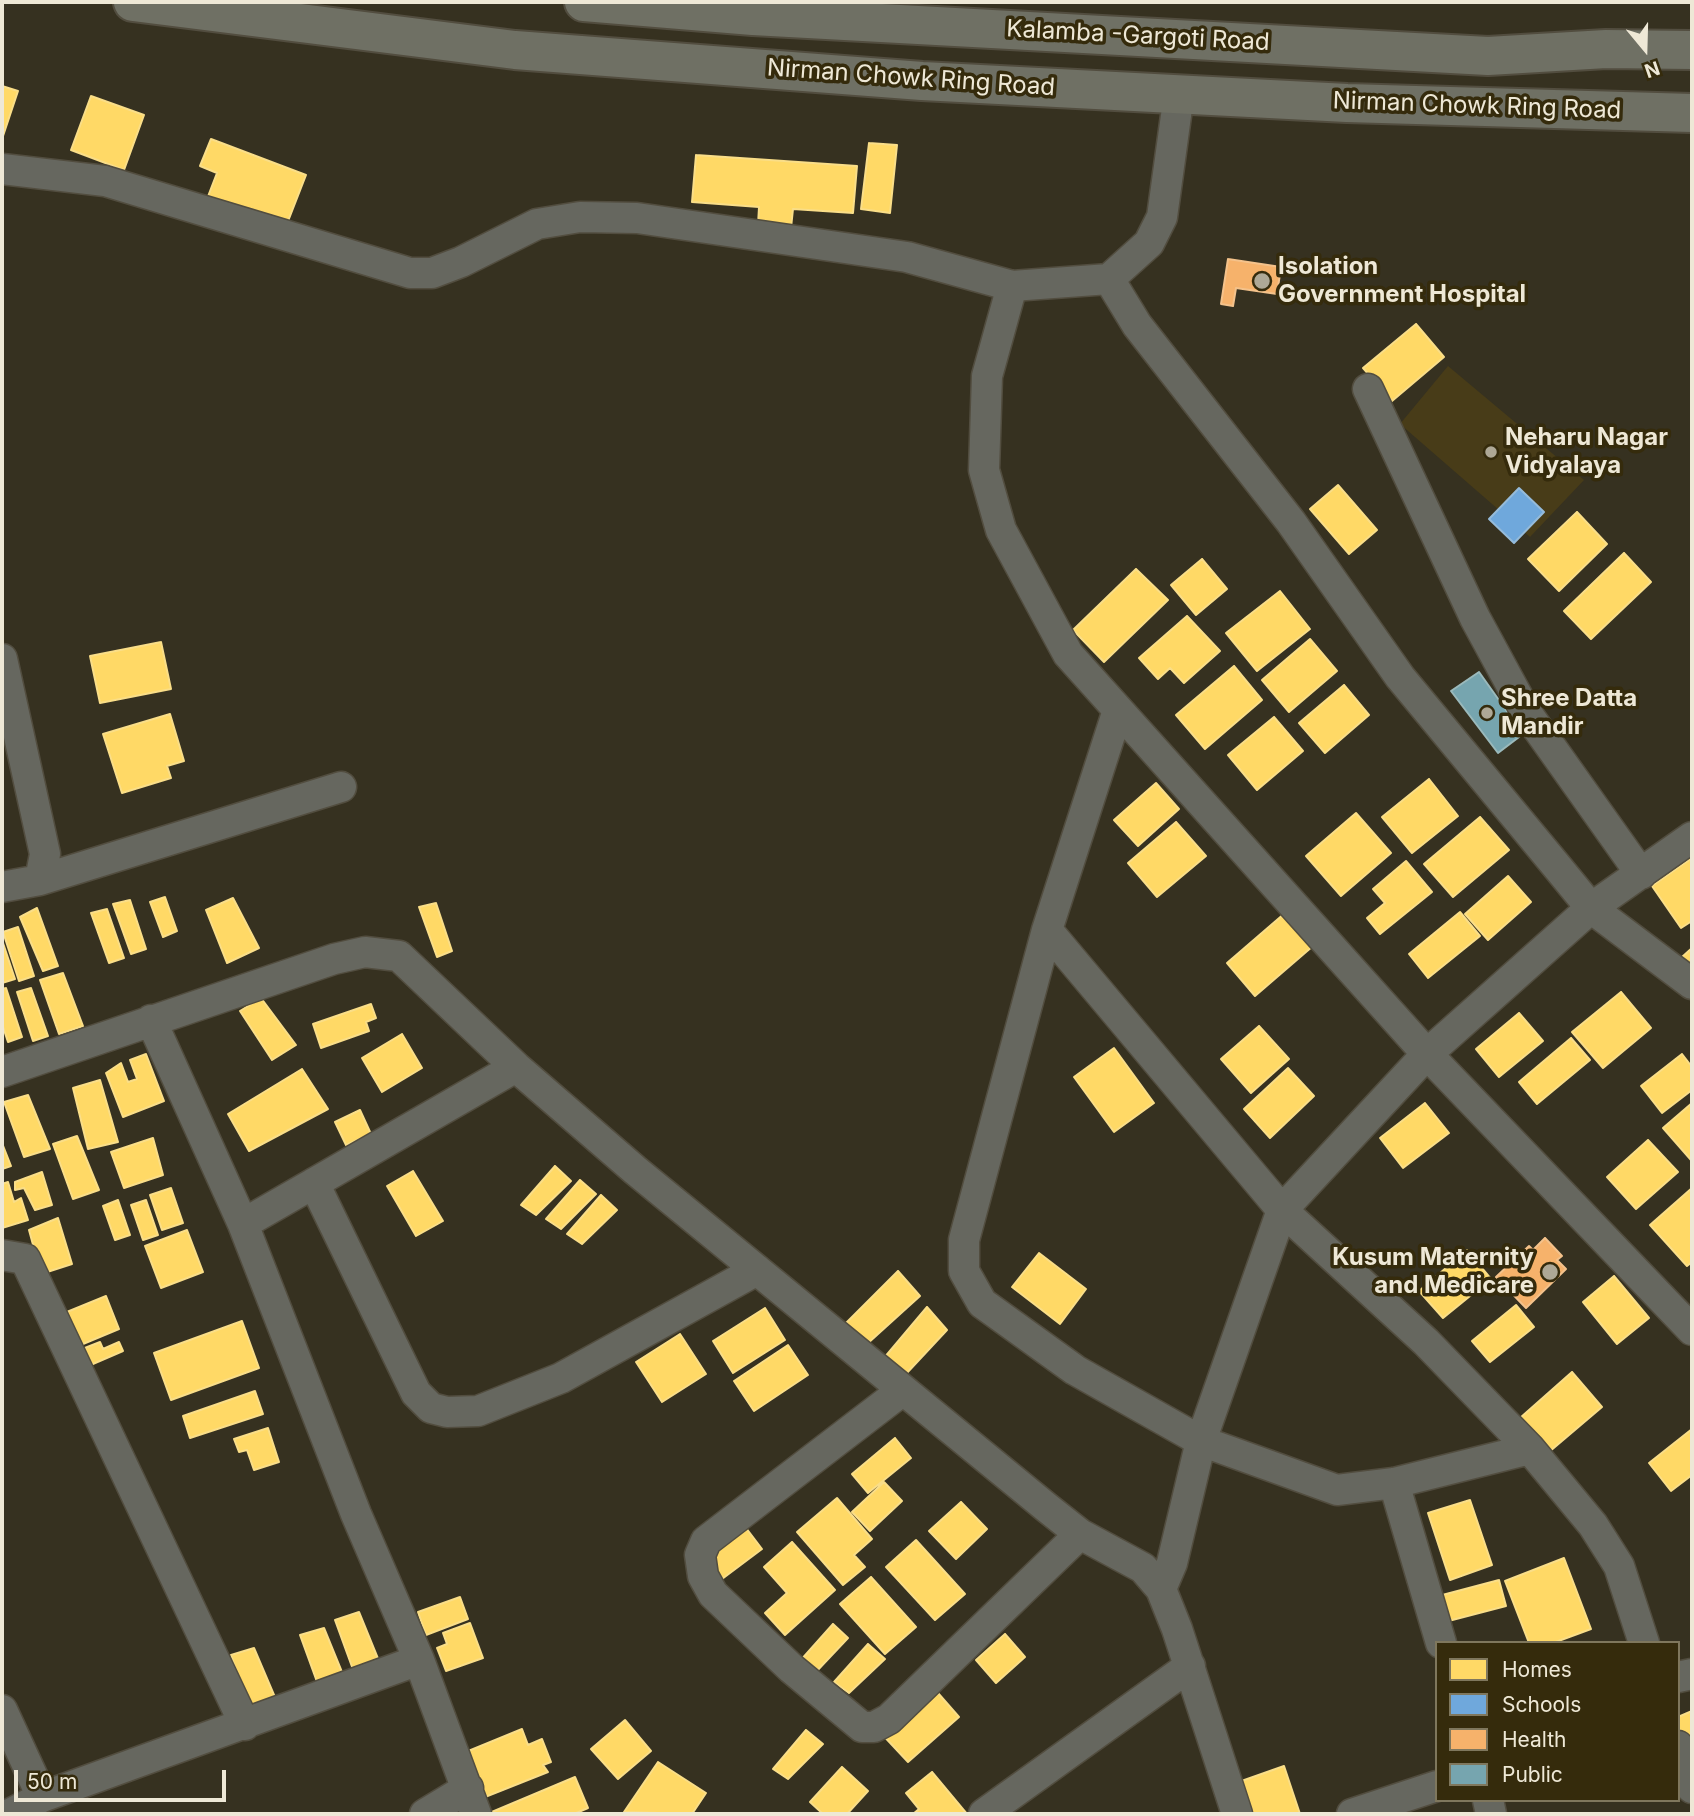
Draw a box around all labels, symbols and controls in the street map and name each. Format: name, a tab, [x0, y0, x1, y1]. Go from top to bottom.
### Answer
north arrow	[1610, 14, 1680, 84]
street label: Kalamba -Gargoti Road	[1006, 15, 1270, 57]
street label: Nirman Chowk Ring Road	[766, 54, 1056, 102]
text: N	[1641, 56, 1663, 83]
street label: Nirman Chowk Ring Road	[1332, 87, 1622, 125]
place label: Isolation Government Hospital	[1278, 253, 1526, 309]
marker: Isolation Government Hospital	[1252, 271, 1272, 291]
place label: Neharu Nagar Vidyalaya	[1505, 424, 1668, 480]
marker: Neharu Nagar Vidyalaya	[1483, 444, 1499, 460]
place label: Shree Datta Mandir	[1501, 685, 1637, 741]
marker: Shree Datta Mandir	[1479, 705, 1495, 721]
place label: Kusum Maternity and Medicare	[1332, 1244, 1534, 1300]
marker: Kusum Maternity and Medicare	[1540, 1262, 1560, 1282]
legend	[1435, 1641, 1680, 1802]
text: Homes	[1502, 1657, 1572, 1682]
text: Schools	[1502, 1692, 1581, 1717]
text: Health	[1502, 1727, 1567, 1752]
scale bar	[18, 1756, 229, 1800]
text: Public	[1502, 1762, 1563, 1787]
text: 50 m	[27, 1769, 77, 1794]

